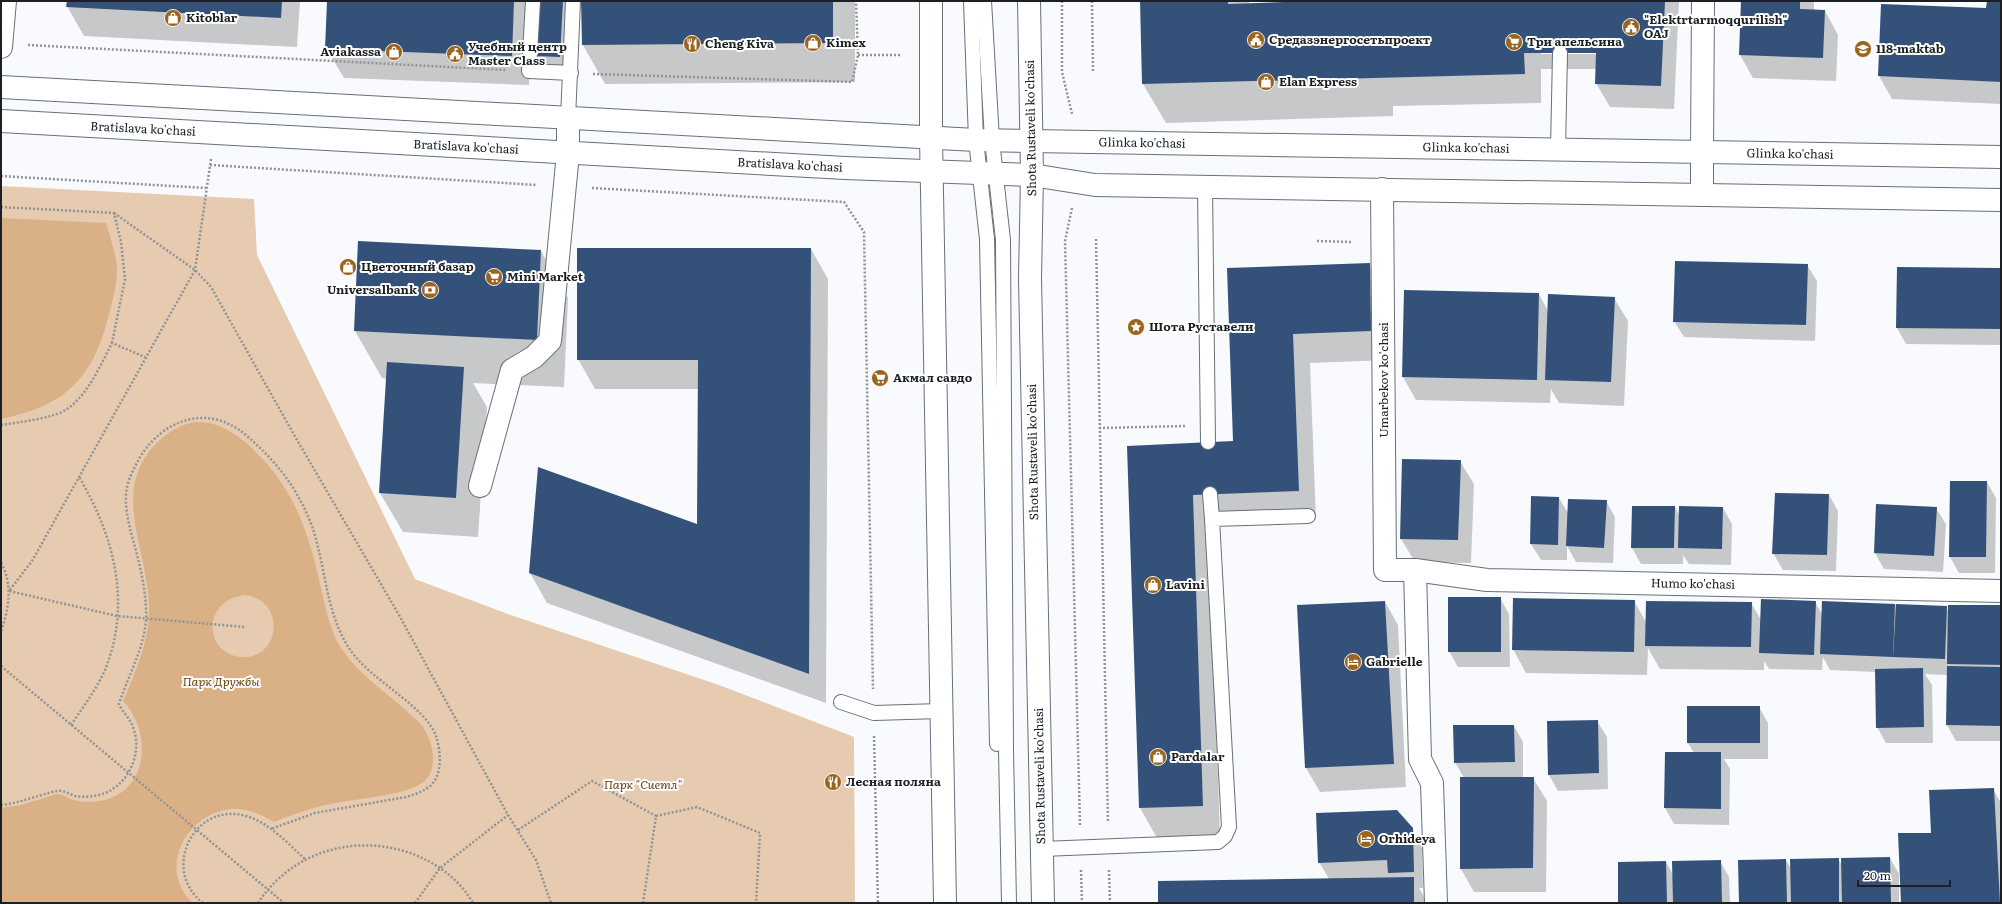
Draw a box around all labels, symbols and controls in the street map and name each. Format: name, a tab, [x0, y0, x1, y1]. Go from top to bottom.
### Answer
shop icon: Kitoblar	[163, 8, 183, 28]
place label: Kitoblar	[186, 8, 238, 26]
place label: "Elektrtarmoqqurilish" OAJ	[1644, 10, 1788, 42]
public building icon: "Elektrtarmoqqurilish" OAJ	[1621, 17, 1641, 37]
public building icon: Средазэнергосетьпроект	[1246, 30, 1266, 50]
place label: Средазэнергосетьпроект	[1269, 30, 1431, 48]
supermarket icon: Три апельсина	[1504, 32, 1524, 52]
place label: Три апельсина	[1527, 32, 1622, 50]
shop icon: Kimex	[803, 33, 823, 53]
place label: Kimex	[826, 33, 866, 51]
restaurant icon: Cheng Kiva	[682, 34, 702, 54]
place label: Cheng Kiva	[705, 34, 774, 52]
place label: Учебный центр Master Class	[468, 37, 567, 69]
school or university icon: 118-maktab	[1853, 39, 1873, 59]
place label: 118-maktab	[1876, 39, 1944, 57]
place label: Aviakassa	[320, 42, 381, 60]
shop icon: Aviakassa	[384, 42, 404, 62]
public building icon: Учебный центр Master Class	[445, 44, 465, 64]
street label: Shota Rustaveli ko'chasi	[1020, 60, 1040, 196]
shop icon: Elan Express	[1256, 72, 1276, 92]
place label: Elan Express	[1279, 72, 1357, 90]
street label: Bratislava ko'chasi	[90, 116, 196, 140]
street label: Glinka ko'chasi	[1098, 132, 1186, 152]
street label: Bratislava ko'chasi	[413, 134, 519, 158]
street label: Glinka ko'chasi	[1422, 137, 1510, 157]
street label: Glinka ko'chasi	[1746, 143, 1834, 163]
street label: Bratislava ko'chasi	[737, 152, 843, 176]
shop icon: Цветочный базар	[338, 257, 358, 277]
place label: Цветочный базар	[361, 257, 474, 275]
supermarket icon: Mini Market	[484, 267, 504, 287]
place label: Mini Market	[507, 267, 584, 285]
place label: Universalbank	[327, 280, 418, 298]
bank icon: Universalbank	[420, 280, 440, 300]
place icon: Шота Руставели	[1126, 317, 1146, 337]
place label: Шота Руставели	[1149, 317, 1254, 335]
street label: Umarbekov ko'chasi	[1374, 322, 1392, 438]
supermarket icon: Акмал савдо	[870, 368, 890, 388]
place label: Акмал савдо	[893, 368, 973, 386]
street label: Shota Rustaveli ko'chasi	[1022, 384, 1042, 520]
street label: Humo ko'chasi	[1651, 573, 1735, 593]
shop icon: Lavini	[1143, 575, 1163, 595]
place label: Lavini	[1166, 575, 1205, 593]
hotel icon: Gabrielle	[1343, 652, 1363, 672]
place label: Gabrielle	[1366, 652, 1423, 670]
park label: Парк Дружбы	[182, 672, 260, 690]
street label: Shota Rustaveli ko'chasi	[1029, 708, 1049, 844]
shop icon: Pardalar	[1148, 747, 1168, 767]
place label: Pardalar	[1171, 747, 1225, 765]
restaurant icon: Лесная поляна	[823, 772, 843, 792]
place label: Лесная поляна	[846, 772, 941, 790]
park label: Парк "Сиетл"	[604, 775, 682, 793]
hotel icon: Orhideya	[1356, 829, 1376, 849]
place label: Orhideya	[1379, 829, 1436, 847]
scale bar	[1858, 862, 1950, 888]
text: 20 m	[1864, 866, 1891, 884]

